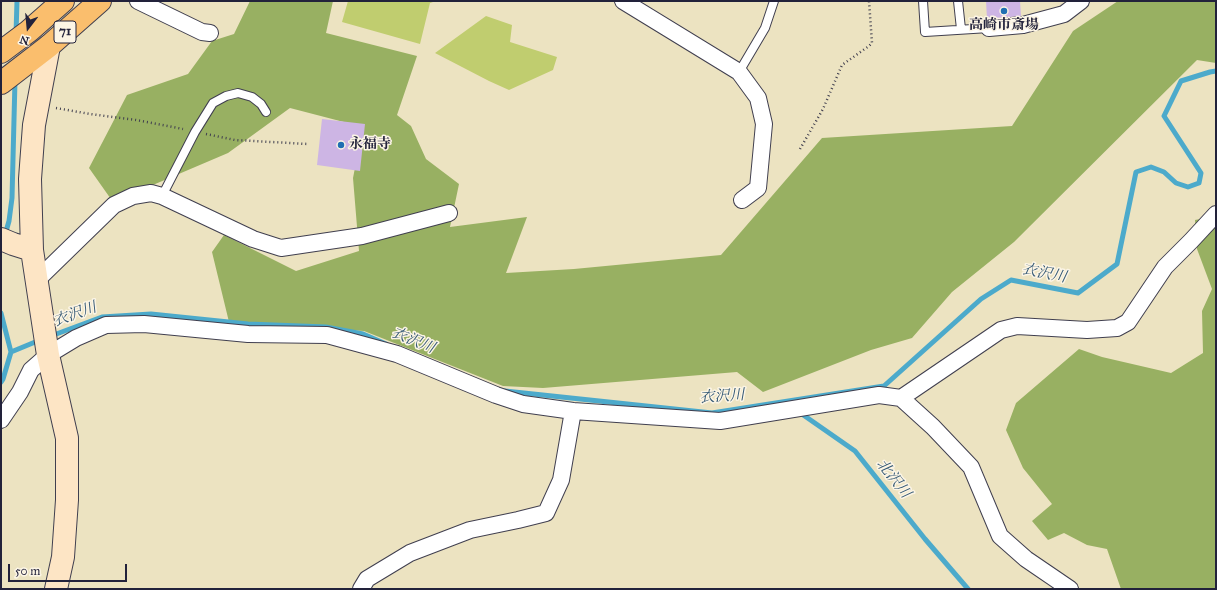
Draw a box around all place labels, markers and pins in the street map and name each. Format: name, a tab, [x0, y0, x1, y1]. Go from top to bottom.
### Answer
marker: 高崎市斎場	[999, 6, 1009, 16]
place label: 高崎市斎場	[969, 18, 1039, 34]
place label: 永福寺	[349, 137, 391, 153]
marker: 永福寺	[336, 140, 346, 150]

